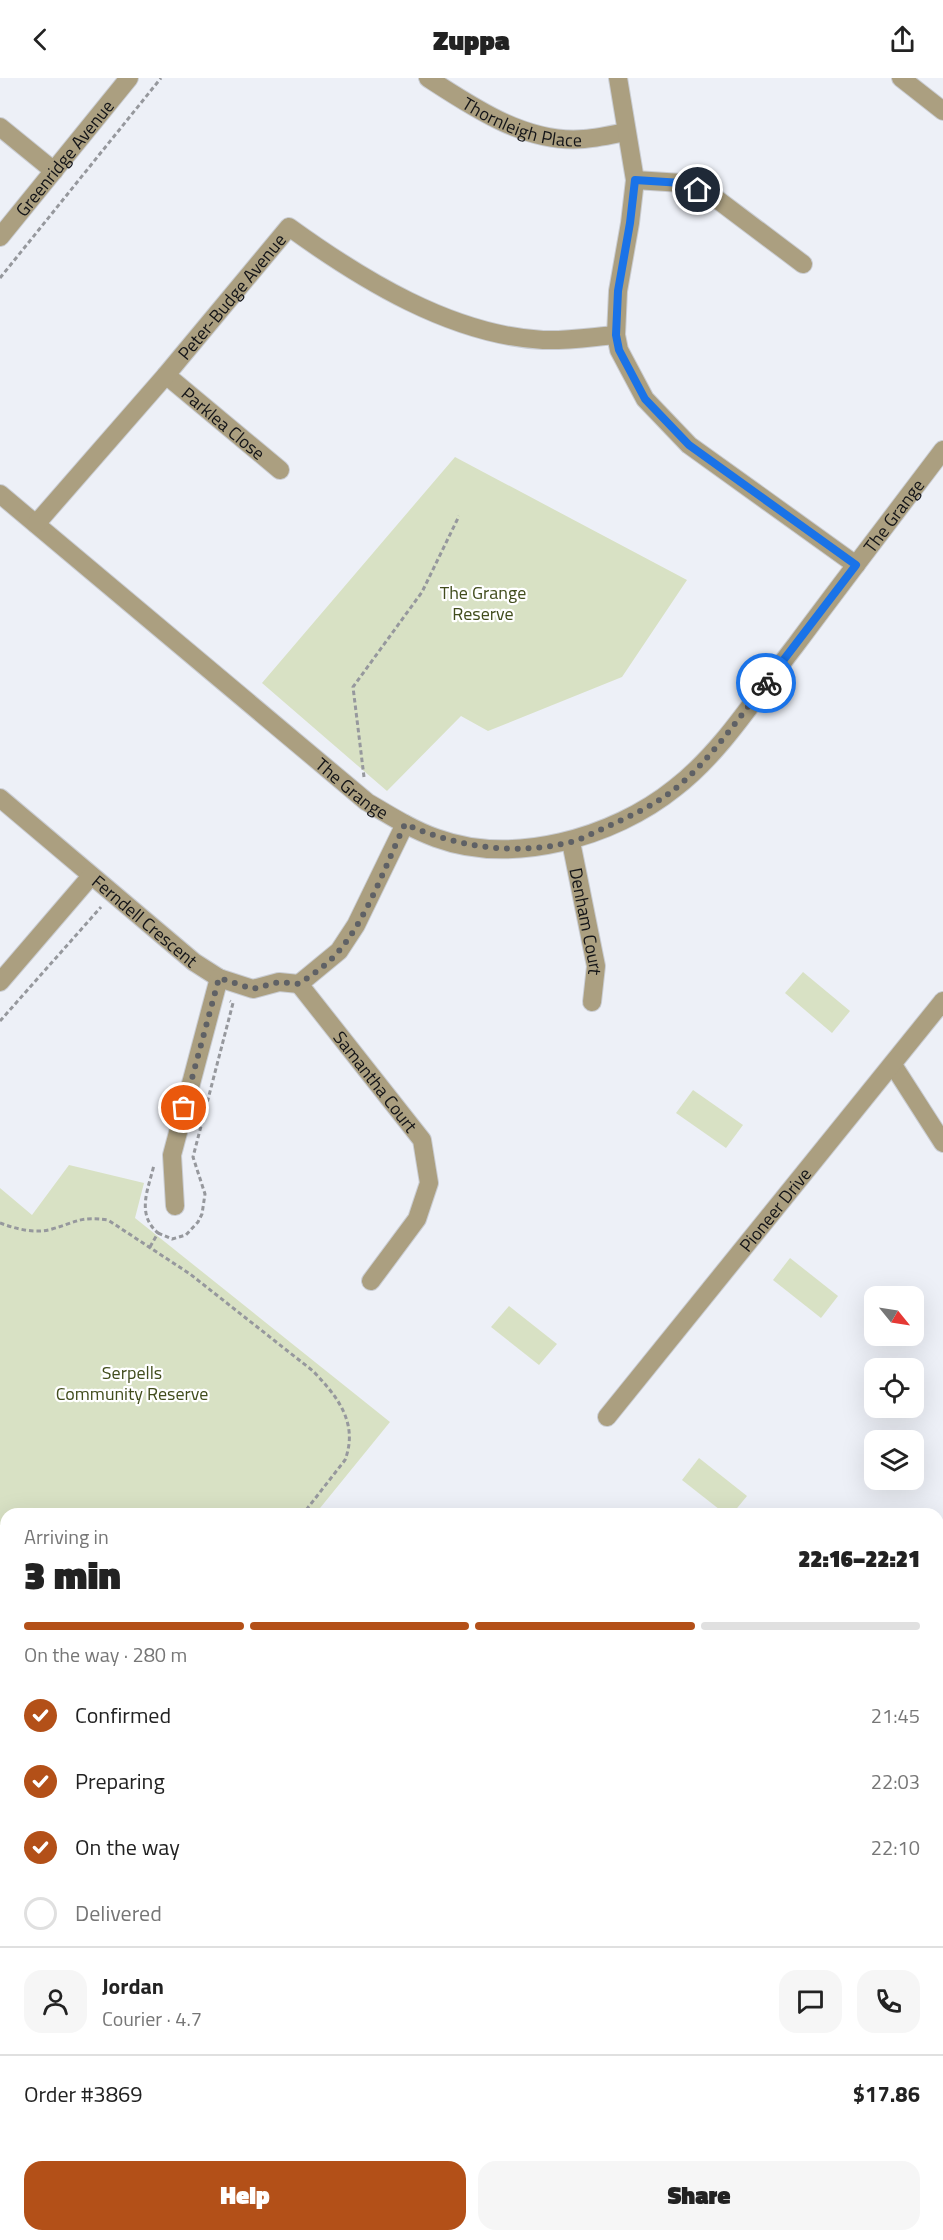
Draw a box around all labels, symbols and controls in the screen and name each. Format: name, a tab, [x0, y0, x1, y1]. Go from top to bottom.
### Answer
text: Zuppa	[433, 19, 510, 60]
icon: back	[24, 23, 57, 56]
icon: share	[886, 23, 919, 56]
street label: Thornleigh Place	[458, 90, 582, 153]
street label: Greenridge Avenue	[9, 94, 120, 222]
pin	[672, 164, 723, 215]
icon: home	[681, 173, 714, 206]
street label: Peter-Budge Avenue	[171, 227, 292, 365]
street label: Parklea Close	[176, 380, 271, 466]
street label: The Grange	[856, 473, 930, 558]
park label: The Grange Reserve	[440, 579, 526, 627]
courier	[736, 653, 796, 713]
icon: bike	[750, 667, 783, 700]
street label: The Grange	[310, 751, 394, 825]
street label: Denham Court	[563, 865, 610, 977]
street label: Ferndell Crescent	[86, 868, 204, 974]
street label: Samantha Court	[327, 1025, 425, 1138]
pin	[158, 1082, 209, 1133]
icon: bag	[167, 1091, 200, 1124]
street label: Pioneer Drive	[732, 1161, 817, 1257]
north arrow	[864, 1286, 924, 1346]
map controls	[864, 1286, 924, 1490]
button: locate	[864, 1358, 924, 1418]
park label: Serpells Community Reserve	[56, 1359, 208, 1407]
button: layers	[864, 1430, 924, 1490]
text: Arriving in	[24, 1521, 109, 1552]
text: 22:16–22:21	[798, 1542, 920, 1576]
text: 3 min	[24, 1545, 121, 1604]
text: On the way · 280 m	[24, 1639, 187, 1670]
text: Confirmed	[75, 1698, 171, 1732]
icon: check	[24, 1699, 57, 1732]
text: 21:45	[871, 1700, 920, 1731]
text: Preparing	[75, 1764, 165, 1798]
icon: check	[24, 1765, 57, 1798]
text: 22:03	[871, 1766, 920, 1797]
text: On the way	[75, 1830, 180, 1864]
icon: check	[24, 1831, 57, 1864]
text: 22:10	[871, 1832, 920, 1863]
text: Delivered	[75, 1896, 162, 1930]
text: Jordan	[102, 1969, 164, 2003]
button: person	[24, 1970, 87, 2033]
button: chat	[779, 1970, 842, 2033]
button: phone	[857, 1970, 920, 2033]
text: Courier · 4.7	[102, 2003, 202, 2034]
text: Order #3869	[24, 2077, 143, 2111]
text: $17.86	[853, 2077, 920, 2111]
button: Help	[24, 2161, 466, 2230]
button: Share	[478, 2161, 920, 2230]

